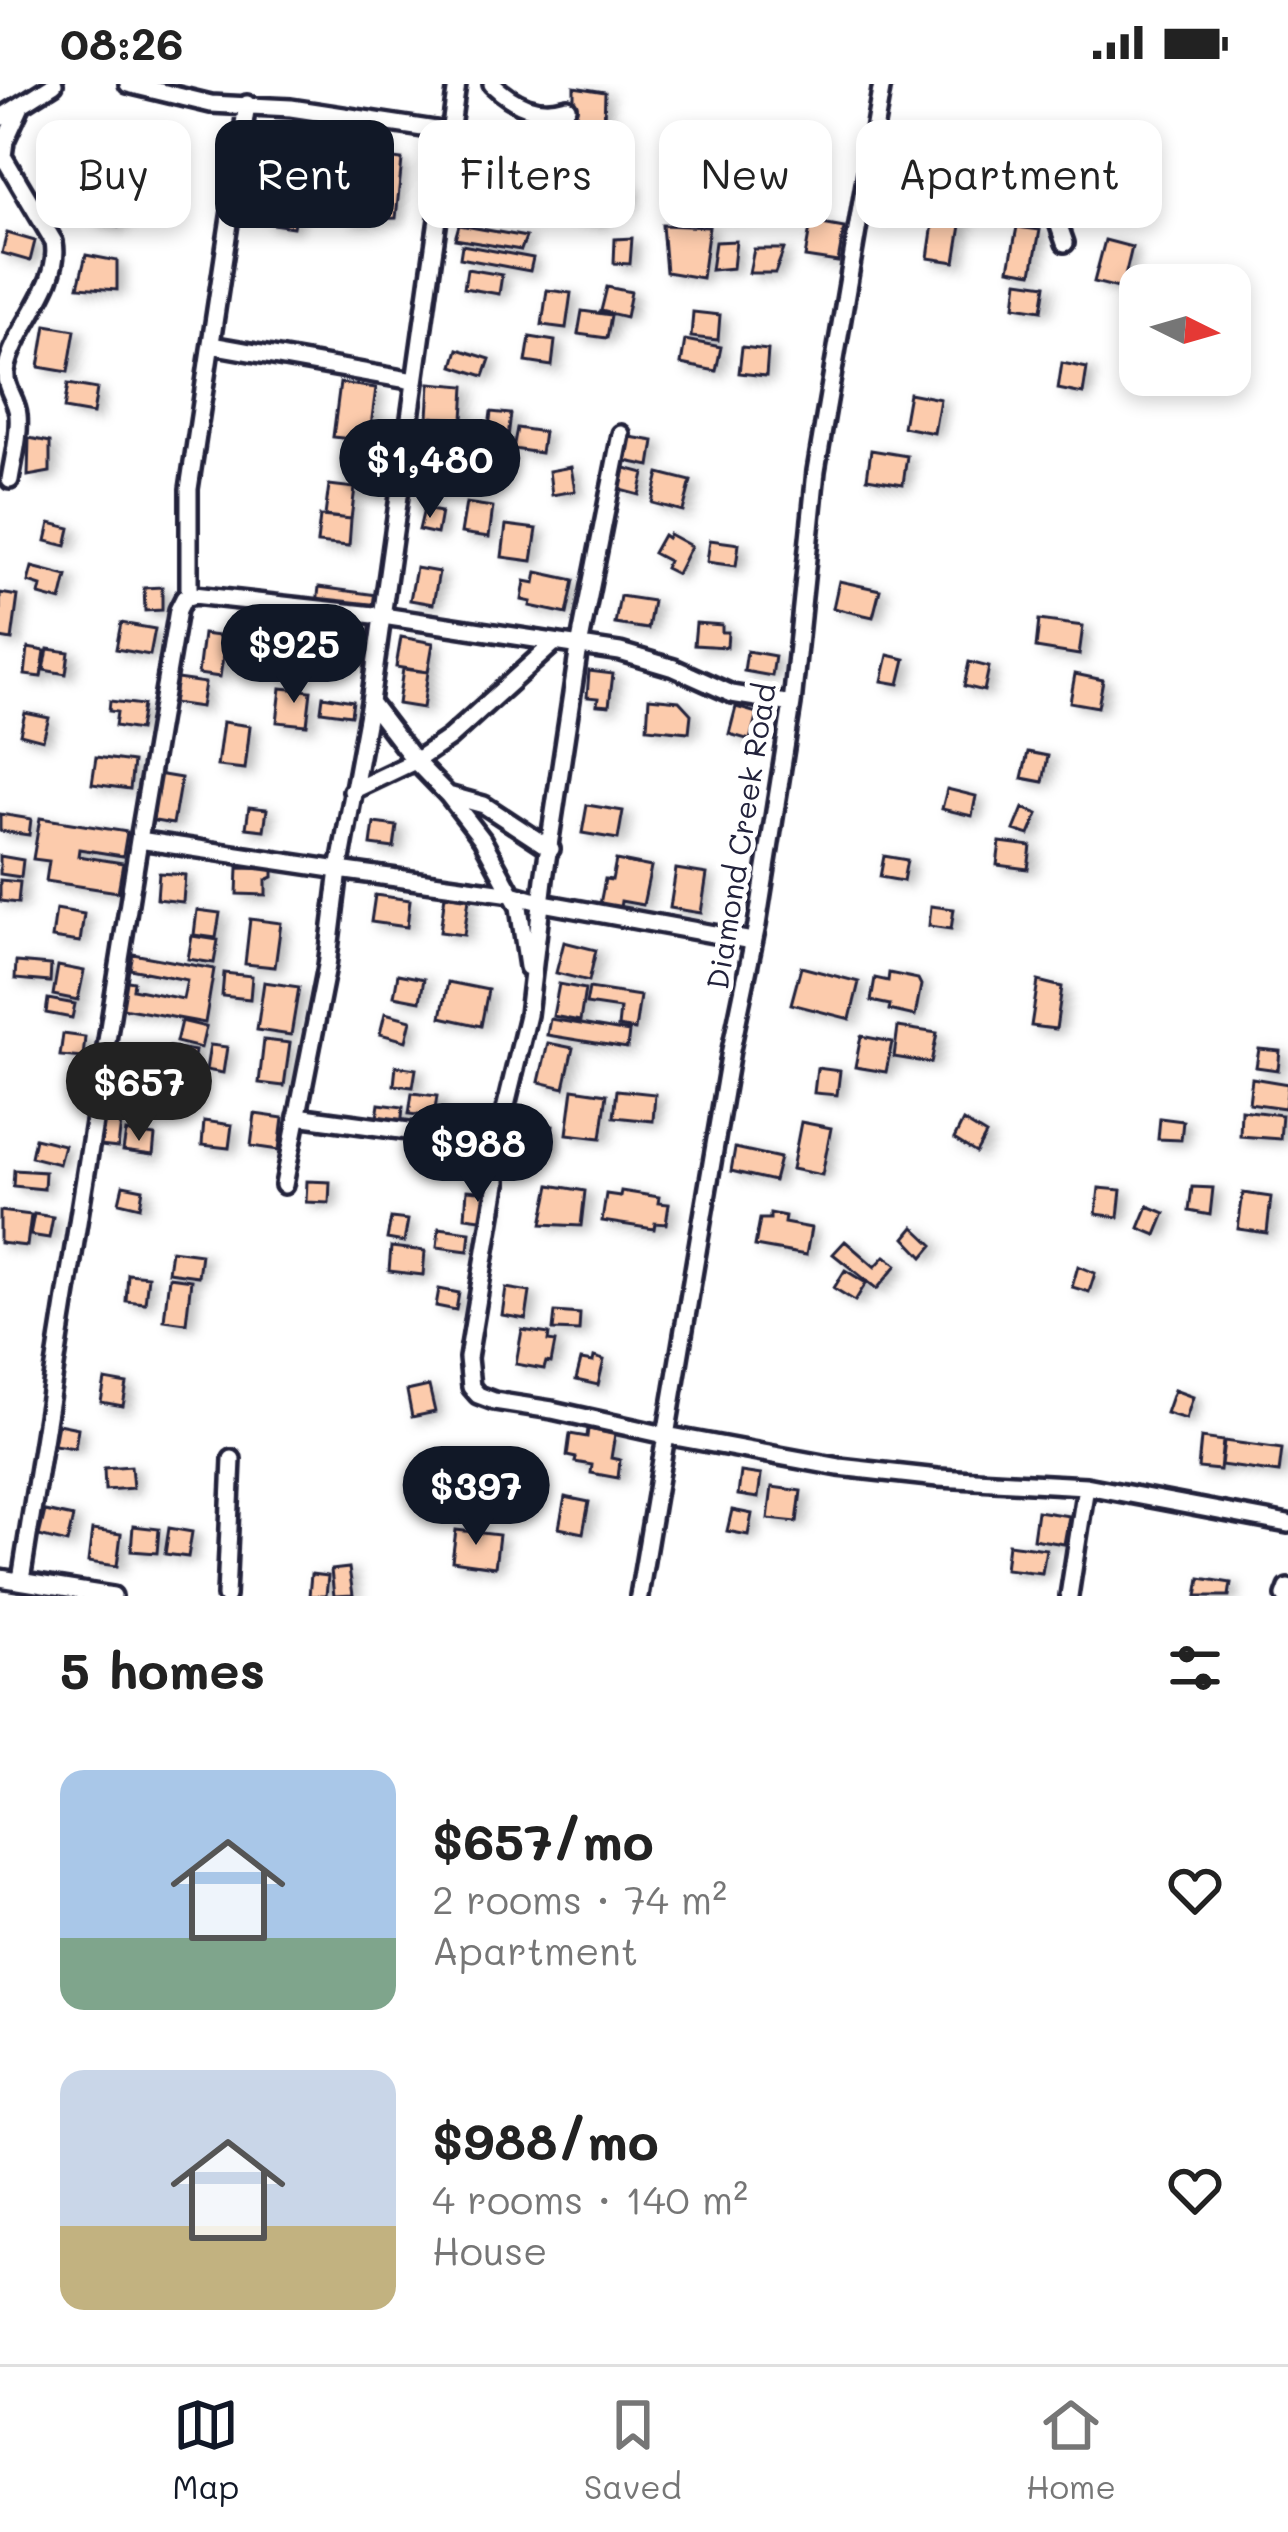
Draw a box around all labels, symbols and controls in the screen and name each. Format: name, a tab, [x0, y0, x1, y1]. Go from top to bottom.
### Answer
text: 08:26	[60, 13, 183, 71]
chip: Buy	[36, 120, 191, 228]
chip: Rent	[215, 120, 394, 228]
chip: Filters	[418, 120, 635, 228]
chip: New	[659, 120, 832, 228]
chip: Apartment	[856, 120, 1162, 228]
north arrow	[1119, 264, 1251, 396]
map controls	[1119, 264, 1251, 396]
pin: $1,480	[332, 419, 528, 521]
text: $1,480	[366, 432, 494, 483]
pin: $925	[223, 604, 365, 706]
text: $925	[248, 617, 340, 668]
street label: Diamond Creek Road	[696, 680, 784, 992]
pin: $657	[68, 1042, 210, 1144]
text: $657	[93, 1055, 185, 1106]
pin: $988	[407, 1103, 549, 1205]
text: $988	[430, 1116, 526, 1167]
pin: $397	[405, 1446, 547, 1548]
text: $397	[430, 1459, 522, 1510]
text: 5 homes	[60, 1635, 265, 1702]
icon: filters	[1162, 1635, 1228, 1701]
text: $657/mo	[432, 1806, 654, 1873]
icon: home	[156, 1818, 300, 1962]
icon: heart	[1162, 1857, 1228, 1923]
text: 2 rooms · 74 m²	[432, 1873, 727, 1924]
text: Apartment	[432, 1924, 638, 1975]
text: $988/mo	[432, 2106, 659, 2173]
icon: home	[156, 2118, 300, 2262]
icon: heart	[1162, 2157, 1228, 2223]
text: 4 rooms · 140 m²	[432, 2173, 748, 2224]
text: House	[432, 2224, 547, 2275]
tab: Map	[172, 2392, 239, 2507]
tab: Saved	[584, 2392, 682, 2507]
tab: Home	[1026, 2392, 1116, 2507]

